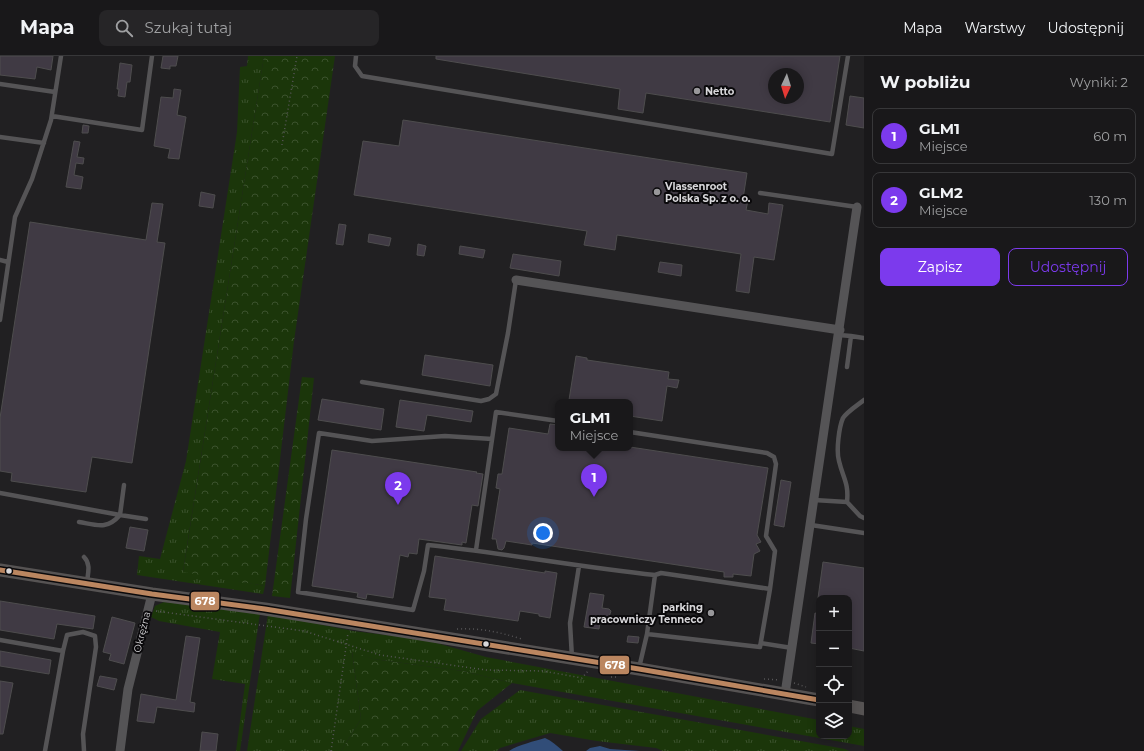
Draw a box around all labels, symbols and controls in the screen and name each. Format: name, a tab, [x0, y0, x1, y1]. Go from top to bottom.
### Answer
search box	[99, 10, 379, 46]
text: Mapa	[20, 16, 75, 39]
icon: search	[113, 17, 135, 39]
text: Szukaj tutaj	[145, 18, 232, 37]
text: Mapa	[903, 19, 943, 37]
text: Warstwy	[965, 19, 1025, 37]
text: Udostępnij	[1047, 19, 1124, 37]
north arrow	[768, 68, 804, 104]
text: W pobliżu	[880, 72, 970, 92]
text: Wyniki: 2	[1069, 74, 1128, 90]
place label: Netto	[705, 85, 735, 98]
marker: Netto	[692, 86, 702, 96]
text: GLM1	[919, 119, 960, 138]
text: 1	[891, 128, 897, 144]
text: 60 m	[1093, 128, 1127, 144]
text: Miejsce	[919, 138, 968, 154]
place label: Vlassenroot Polska Sp. z o. o.	[664, 180, 751, 205]
text: GLM2	[919, 183, 963, 202]
marker: Vlassenroot Polska Sp. z o. o.	[652, 187, 662, 197]
text: 2	[890, 192, 898, 208]
text: 130 m	[1089, 192, 1127, 208]
text: Miejsce	[919, 202, 968, 218]
button: Zapisz	[880, 248, 1000, 286]
button: Udostępnij	[1008, 248, 1128, 286]
popup	[555, 399, 633, 451]
text: GLM1	[570, 408, 611, 427]
text: Miejsce	[570, 427, 618, 443]
pin: 1	[581, 464, 607, 497]
pin: 2	[385, 472, 411, 505]
your location	[533, 523, 553, 543]
unlabelled marker	[4, 566, 14, 576]
line badge: 678	[190, 591, 220, 611]
text: 678	[195, 594, 215, 608]
map controls	[816, 595, 852, 739]
button: +	[816, 595, 852, 631]
place label: parking pracowniczy Tenneco	[590, 601, 703, 626]
marker: parking pracowniczy Tenneco	[706, 608, 716, 618]
street label: Okrężna	[131, 610, 153, 654]
button: −	[816, 631, 852, 667]
unlabelled marker	[481, 639, 491, 649]
line badge: 678	[599, 655, 630, 675]
text: 678	[605, 658, 625, 672]
button: locate	[816, 667, 852, 703]
button: layers	[816, 703, 852, 739]

